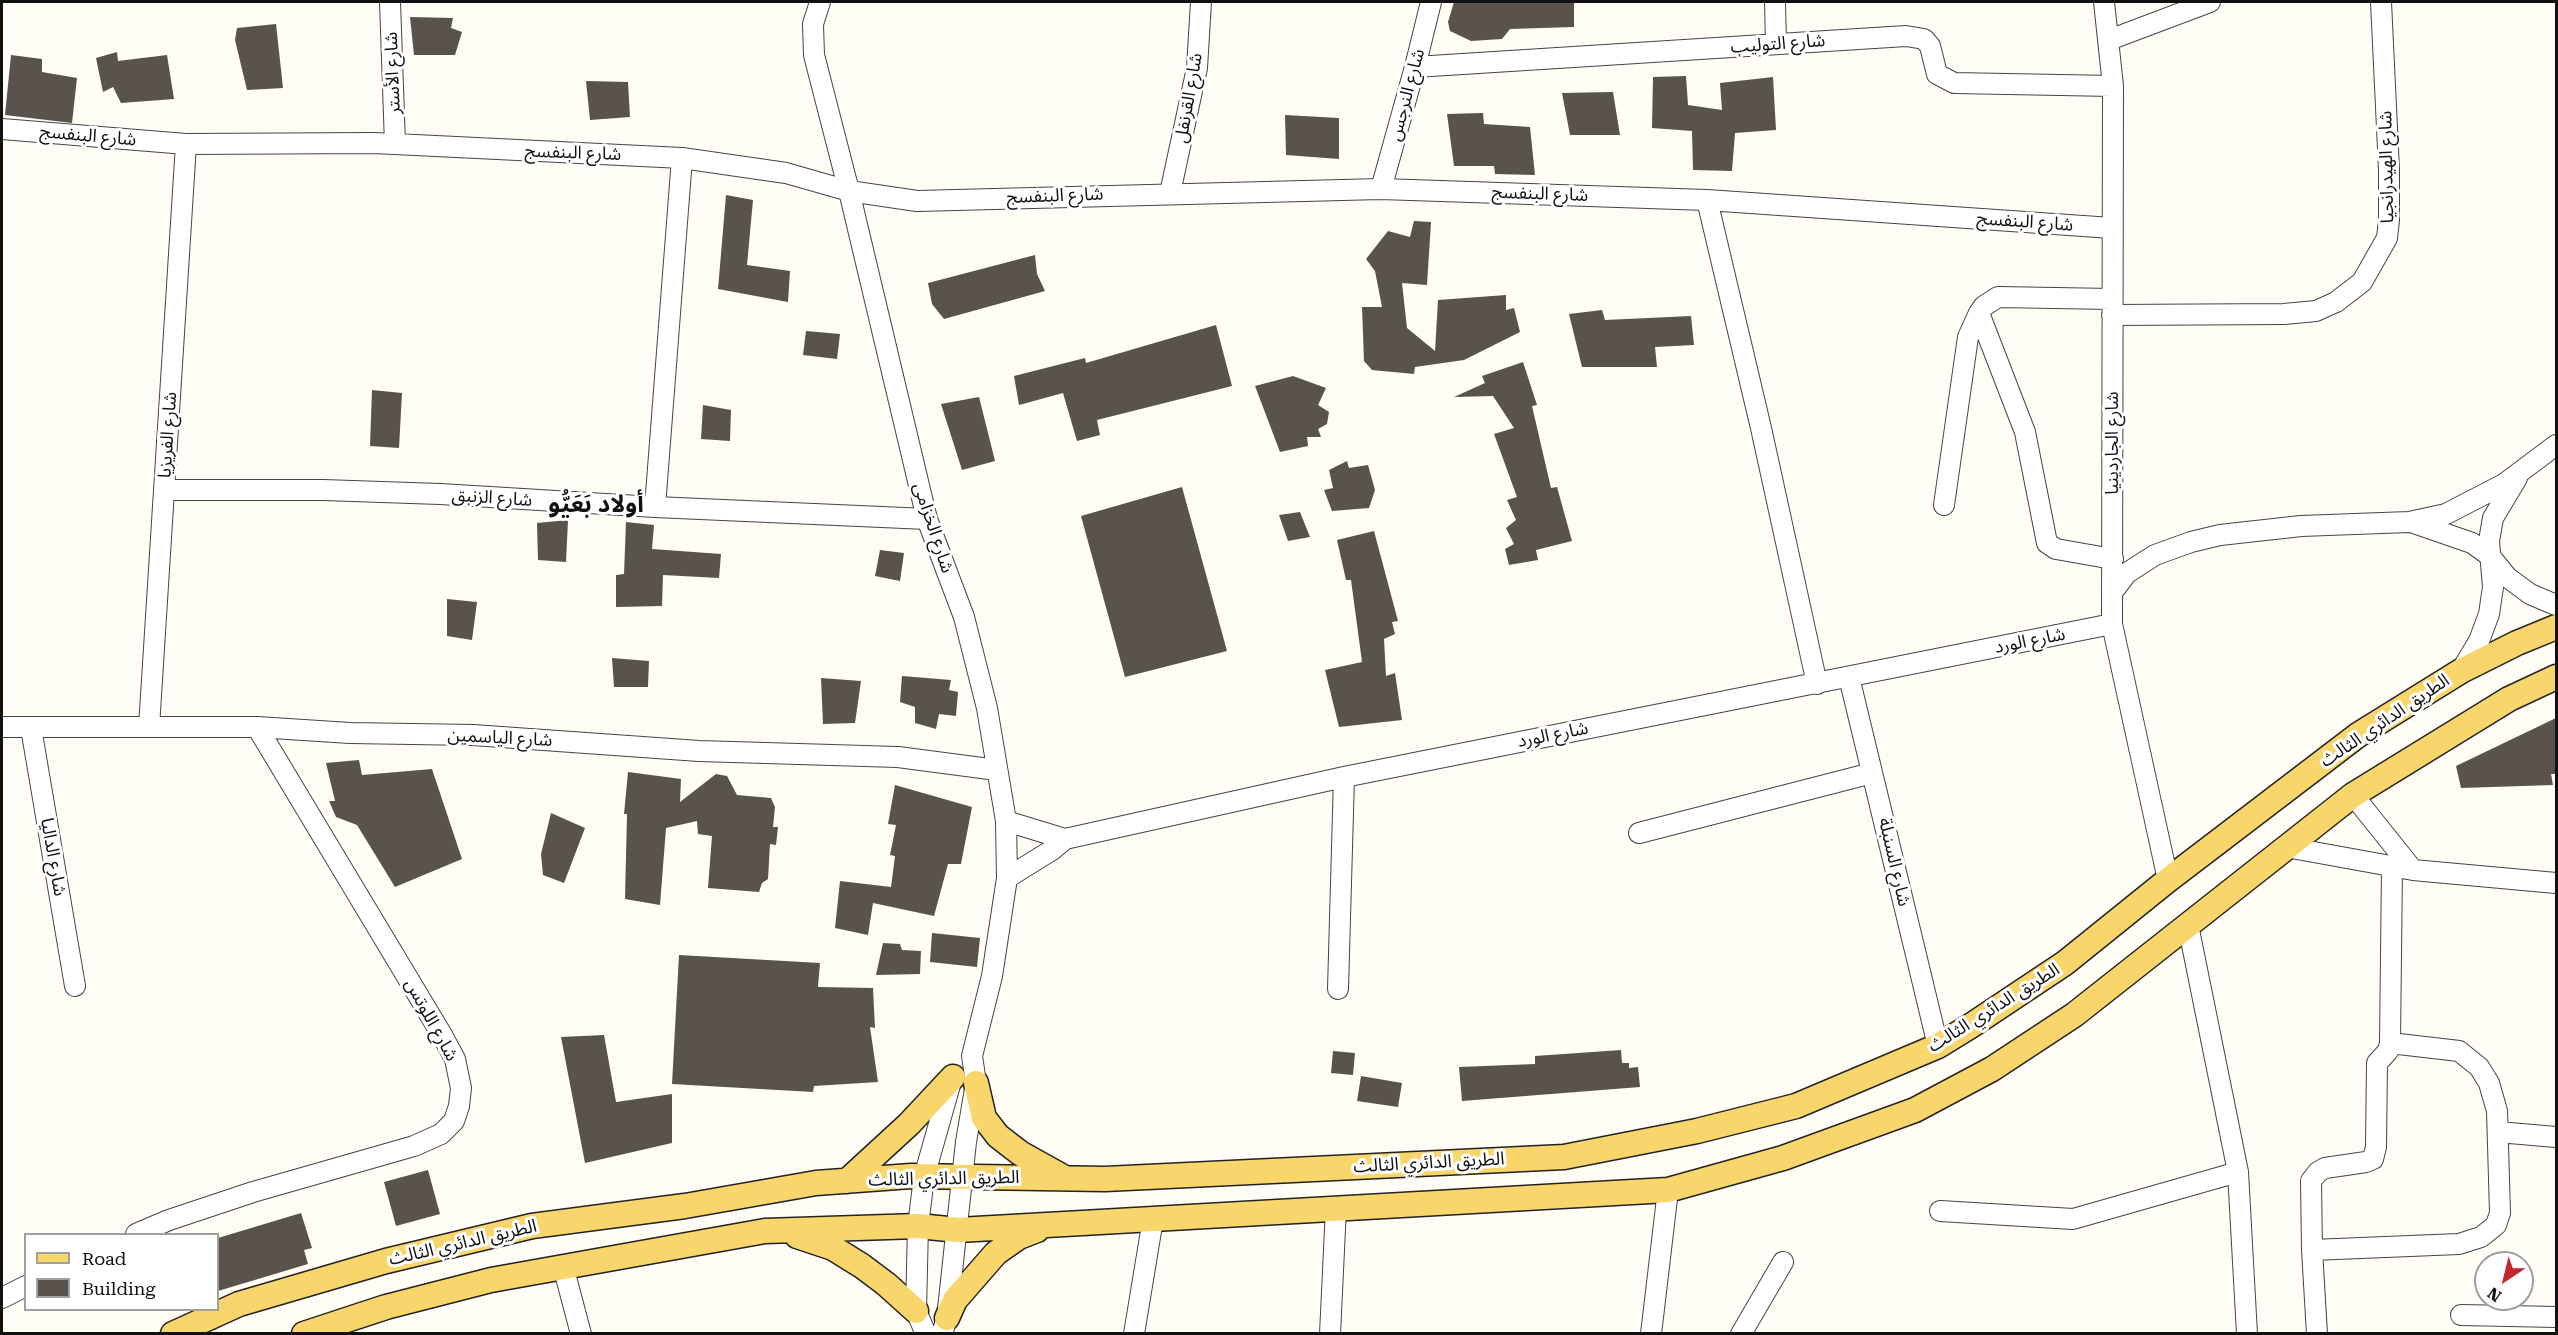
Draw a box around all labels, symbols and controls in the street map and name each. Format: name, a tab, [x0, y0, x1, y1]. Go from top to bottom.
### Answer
street label: شارع التوليب	[1730, 30, 1826, 58]
street label: شارع الأستر	[381, 31, 405, 115]
street label: شارع النرجس	[1384, 47, 1430, 143]
street label: شارع القرنفل	[1170, 51, 1208, 145]
street label: شارع الهيدرانجيا	[2375, 110, 2399, 224]
street label: شارع البنفسج	[39, 121, 137, 151]
street label: شارع البنفسج	[524, 141, 622, 165]
street label: شارع البنفسج	[1491, 182, 1589, 206]
street label: شارع البنفسج	[1006, 184, 1104, 208]
street label: شارع البنفسج	[1976, 208, 2074, 236]
street label: شارع الفريزيا	[154, 391, 182, 479]
street label: شارع الجاردينيا	[2102, 391, 2124, 495]
street label: شارع الخزامى	[908, 480, 958, 576]
street label: شارع الزنبق	[451, 484, 533, 512]
district label: أولاد بَعَيُّو	[548, 491, 644, 519]
street label: شارع الورد	[1993, 624, 2067, 658]
street label: الطريق الدائري الثالث	[2316, 670, 2454, 772]
street label: شارع الورد	[1516, 718, 1590, 752]
street label: شارع الياسمين	[447, 724, 553, 752]
street label: شارع الداليا	[35, 816, 71, 898]
street label: شارع السنبلة	[1873, 816, 1915, 908]
street label: الطريق الدائري الثالث	[1924, 959, 2064, 1057]
street label: شارع اللوتس	[400, 975, 462, 1065]
street label: الطريق الدائري الثالث	[1353, 1148, 1505, 1178]
street label: الطريق الدائري الثالث	[868, 1167, 1020, 1191]
street label: الطريق الدائري الثالث	[387, 1215, 539, 1271]
legend	[24, 1233, 219, 1311]
text: Road	[82, 1248, 126, 1269]
north arrow	[2474, 1251, 2534, 1311]
text: Building	[82, 1278, 156, 1299]
text: N	[2484, 1283, 2505, 1306]

